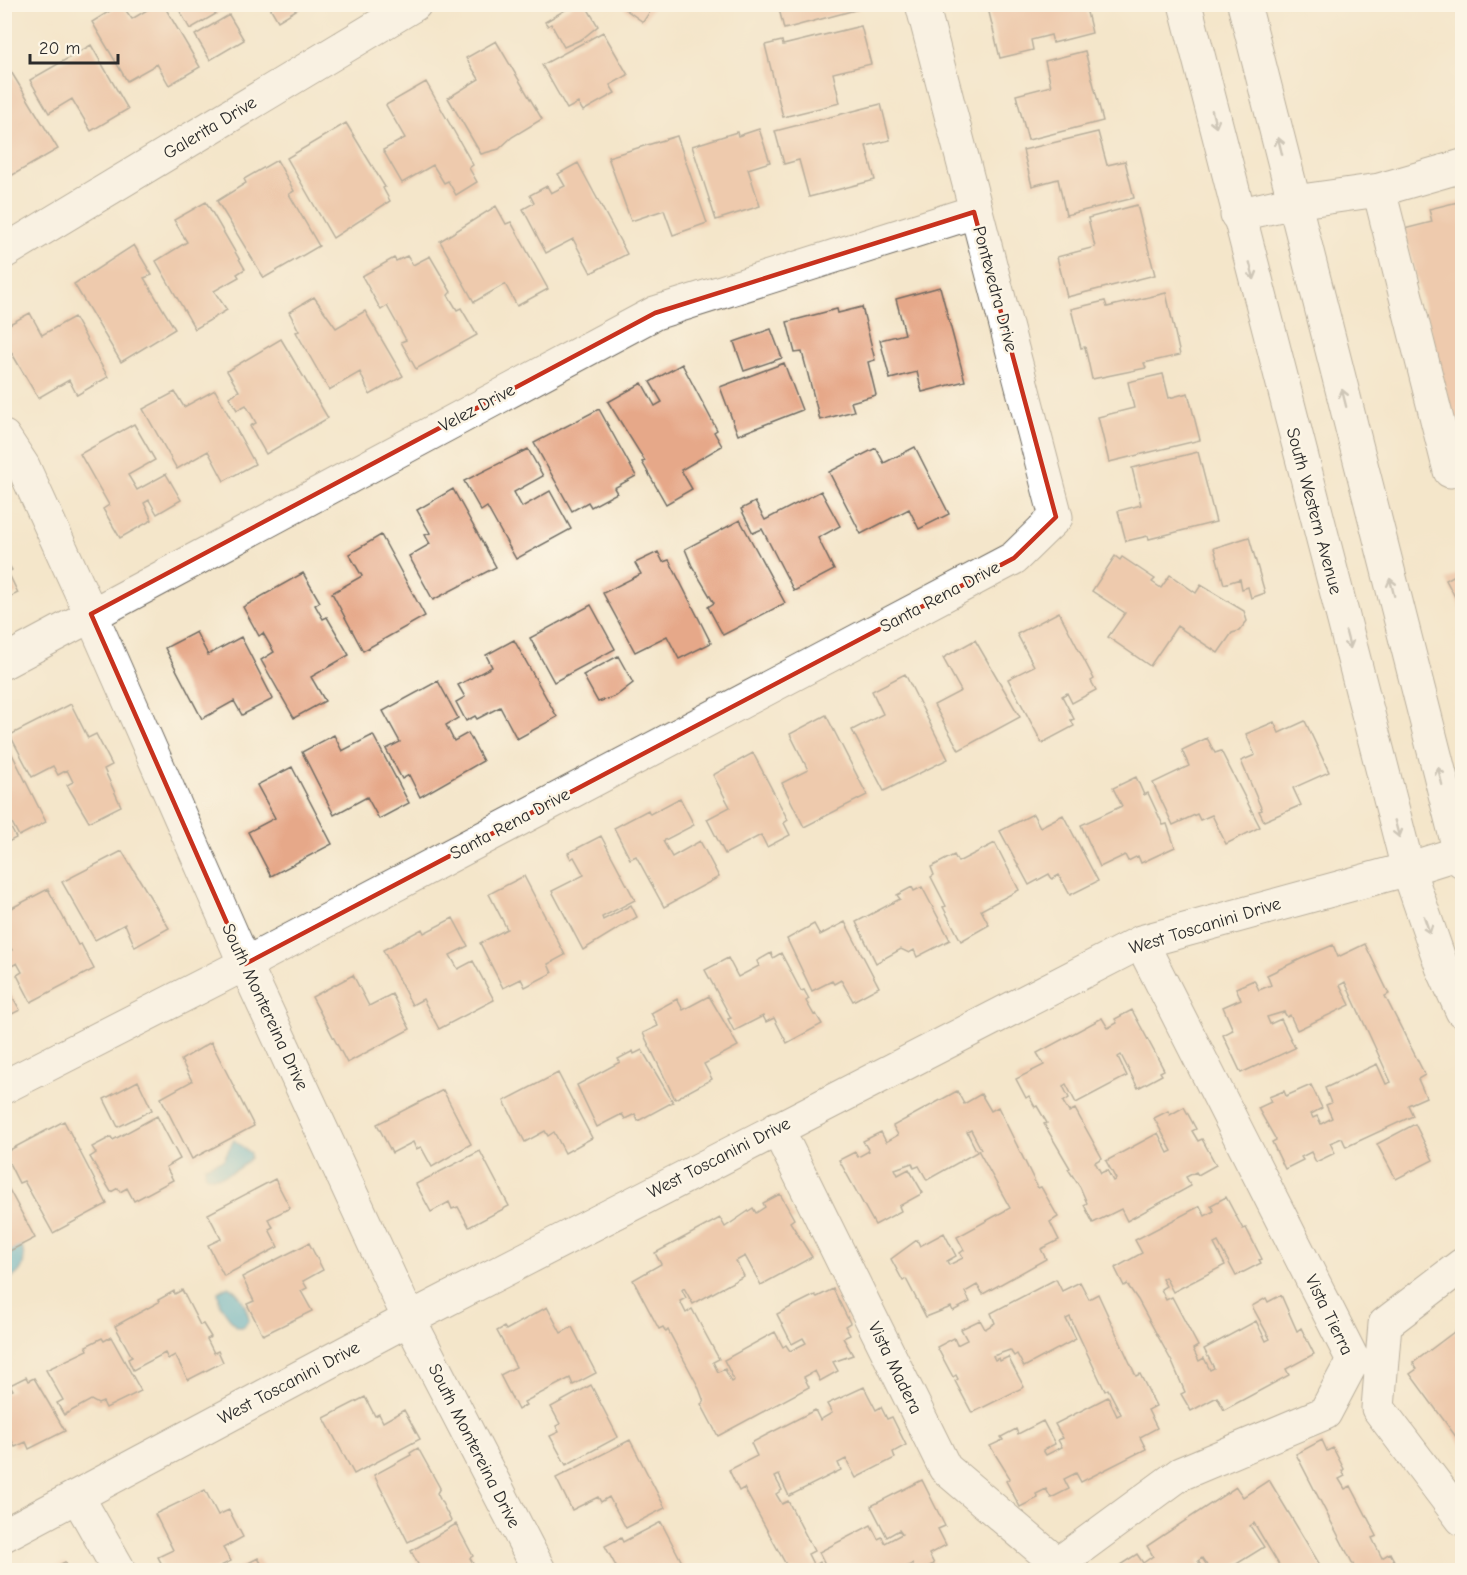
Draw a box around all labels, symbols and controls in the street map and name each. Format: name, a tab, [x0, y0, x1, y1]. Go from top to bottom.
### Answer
scale bar	[30, 27, 118, 65]
text: 20 m	[39, 38, 80, 59]
street label: Galerita Drive	[160, 92, 260, 164]
one-way arrow	[1208, 109, 1220, 128]
one-way arrow	[1273, 136, 1285, 155]
street label: Pontevedra Drive	[968, 224, 1022, 354]
one-way arrow	[1247, 262, 1259, 281]
street label: Velez Drive	[435, 379, 519, 437]
one-way arrow	[1337, 389, 1349, 408]
street label: South Western Avenue	[1282, 425, 1346, 597]
street label: Santa Rena Drive	[877, 557, 1003, 637]
one-way arrow	[1385, 577, 1397, 596]
one-way arrow	[1342, 631, 1354, 650]
one-way arrow	[1434, 766, 1445, 785]
street label: Santa Rena Drive	[447, 784, 573, 864]
one-way arrow	[1392, 819, 1403, 838]
street label: West Toscanini Drive	[1127, 893, 1283, 959]
one-way arrow	[1422, 915, 1433, 933]
street label: South Montereina Drive	[217, 920, 313, 1094]
street label: West Toscanini Drive	[644, 1113, 794, 1203]
street label: Vista Tierra	[1301, 1271, 1357, 1359]
street label: Vista Madera	[864, 1318, 926, 1418]
street label: West Toscanini Drive	[215, 1337, 363, 1429]
street label: South Montereina Drive	[423, 1360, 525, 1532]

